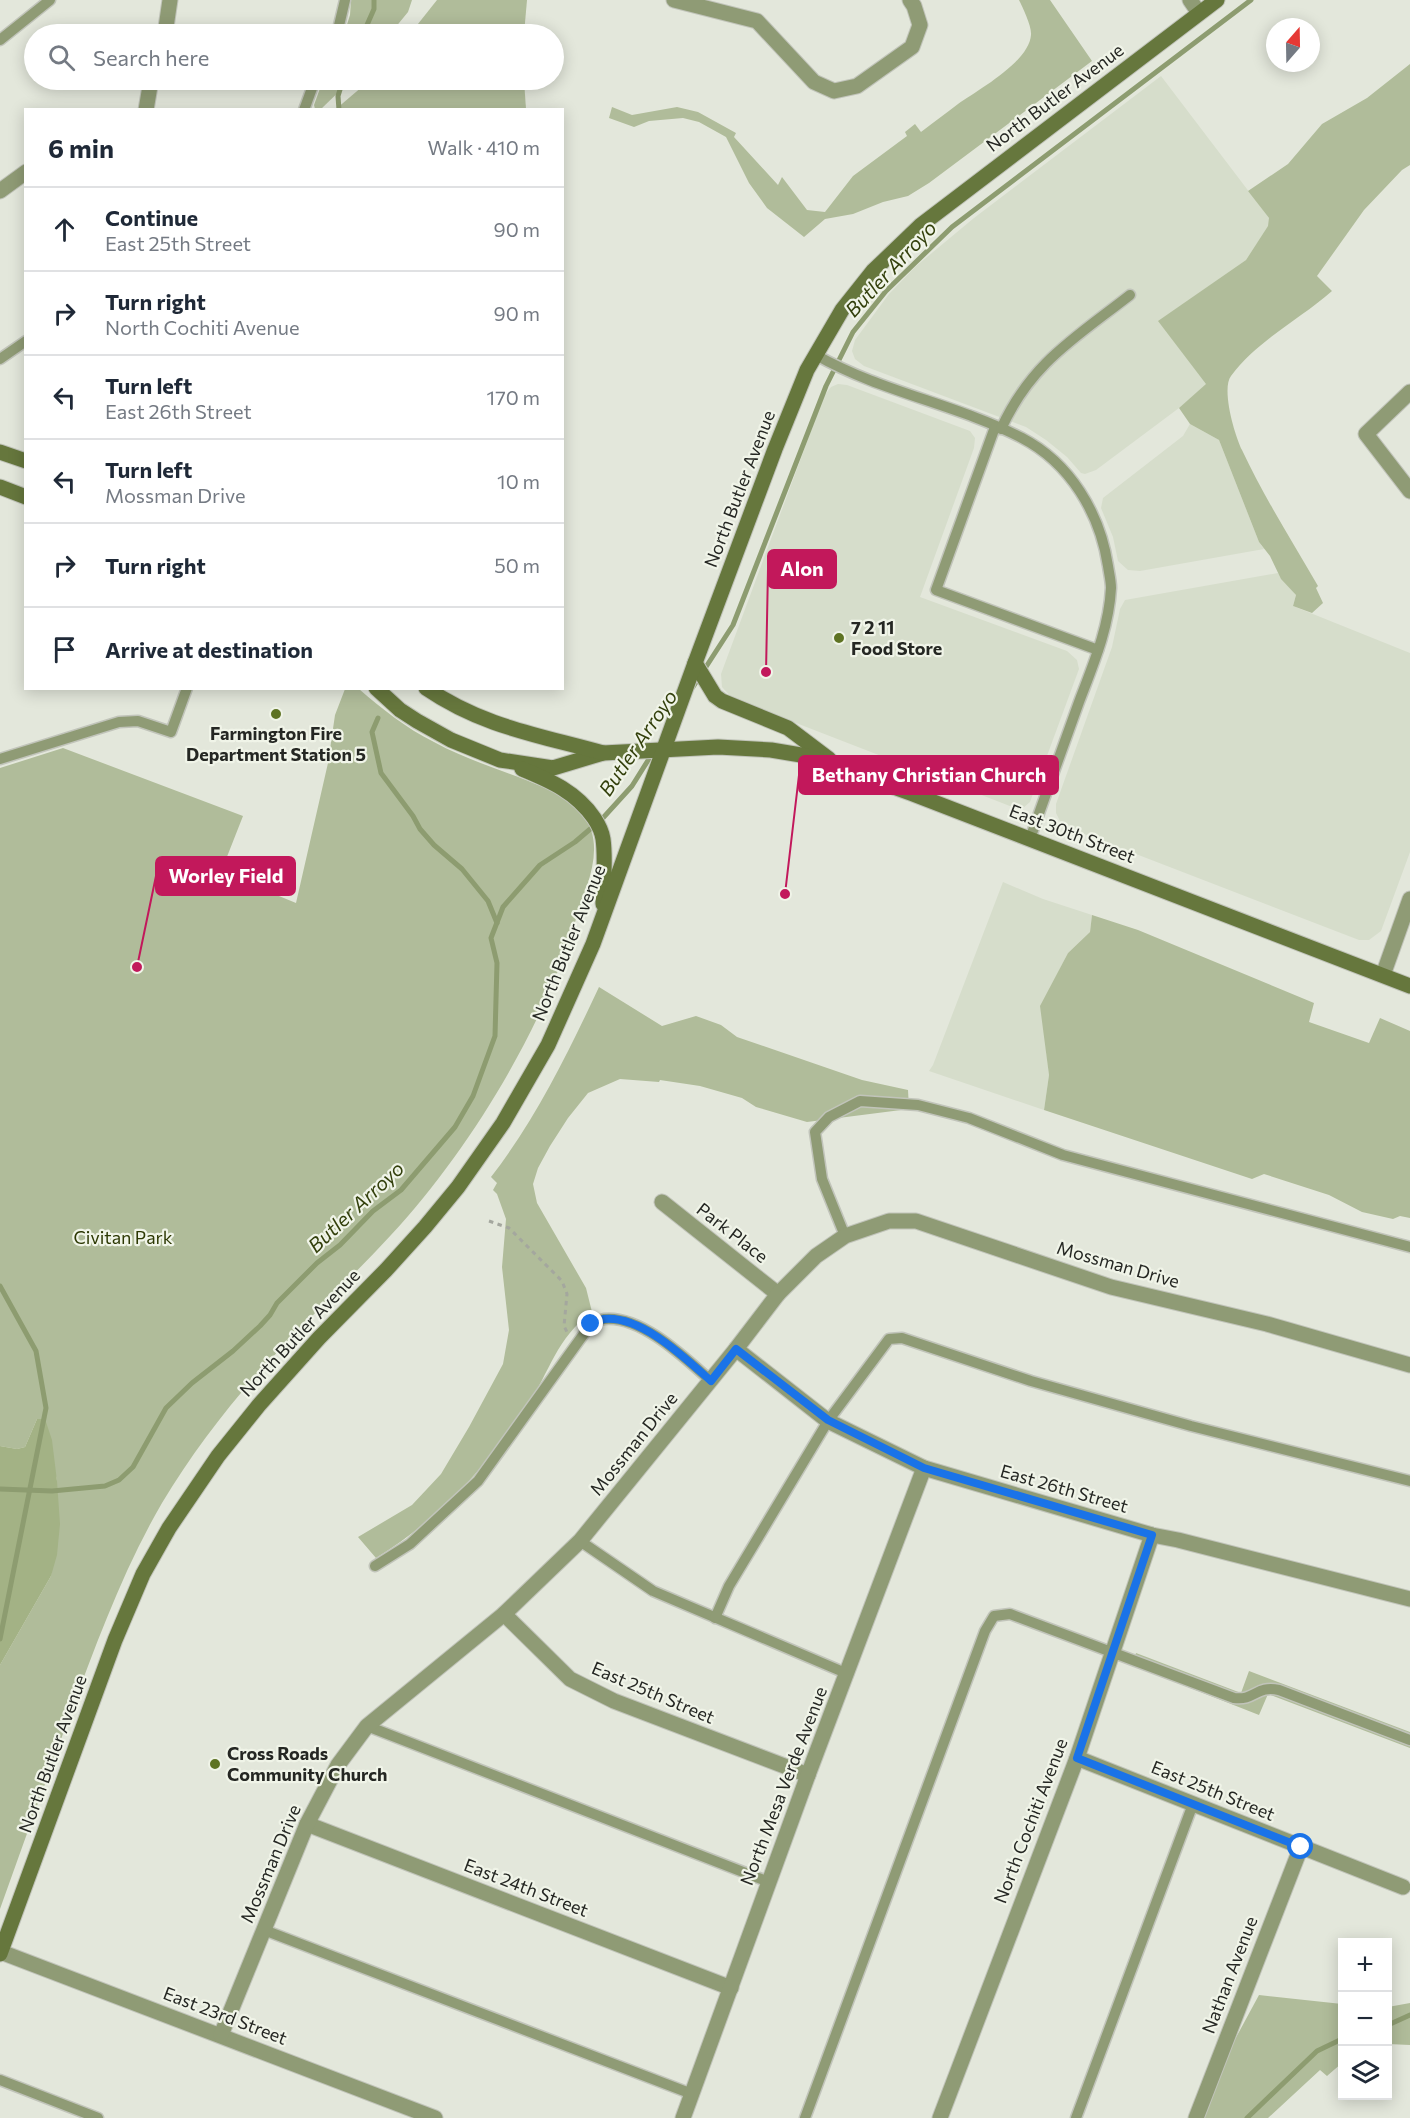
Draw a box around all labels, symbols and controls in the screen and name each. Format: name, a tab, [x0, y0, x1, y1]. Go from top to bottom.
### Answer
north arrow	[1266, 18, 1320, 72]
search box	[24, 24, 564, 90]
street label: North Butler Avenue	[981, 38, 1127, 156]
icon: search	[45, 41, 78, 74]
text: Search here	[93, 44, 209, 71]
text: 6 min	[48, 132, 114, 163]
text: Walk · 410 m	[428, 135, 540, 159]
text: Continue	[105, 204, 198, 231]
icon: ahead	[48, 213, 81, 246]
water label: Butler Arroyo	[840, 215, 941, 321]
text: 90 m	[494, 217, 540, 241]
text: East 25th Street	[105, 231, 251, 255]
text: Turn right	[105, 288, 206, 315]
icon: right	[48, 297, 81, 330]
text: 90 m	[494, 301, 540, 325]
text: North Cochiti Avenue	[105, 315, 300, 339]
text: Turn left	[105, 372, 192, 399]
icon: left	[48, 381, 81, 414]
text: 170 m	[487, 385, 540, 409]
text: East 26th Street	[105, 399, 252, 423]
street label: North Butler Avenue	[699, 407, 779, 570]
text: Turn left	[105, 456, 192, 483]
icon: left	[48, 465, 81, 498]
text: 10 m	[497, 469, 540, 493]
text: Mossman Drive	[105, 483, 246, 507]
icon: right	[48, 549, 81, 582]
callout: Alon	[768, 550, 836, 588]
text: Turn right	[105, 552, 206, 579]
text: 50 m	[494, 553, 540, 577]
text: Alon	[780, 556, 824, 580]
place label: 7 2 11 Food Store	[851, 616, 942, 659]
marker: 7 2 11 Food Store	[832, 631, 846, 645]
icon: arrive	[48, 633, 81, 666]
text: Arrive at destination	[105, 636, 313, 663]
water label: Butler Arroyo	[593, 685, 681, 800]
marker: Farmington Fire Department Station 5	[269, 707, 283, 721]
place label: Farmington Fire Department Station 5	[186, 722, 366, 765]
callout: Bethany Christian Church	[799, 756, 1058, 794]
text: Bethany Christian Church	[812, 762, 1046, 786]
street label: East 30th Street	[1006, 799, 1138, 867]
callout: Worley Field	[156, 857, 295, 895]
street label: North Butler Avenue	[527, 861, 609, 1024]
text: Worley Field	[169, 863, 284, 887]
water label: Butler Arroyo	[302, 1156, 408, 1257]
street label: Park Place	[692, 1197, 773, 1267]
park label: Civitan Park	[73, 1226, 173, 1248]
street label: Mossman Drive	[1054, 1236, 1182, 1292]
street label: North Butler Avenue	[234, 1264, 364, 1401]
route end	[577, 1310, 603, 1336]
street label: Mossman Drive	[585, 1387, 682, 1499]
street label: East 26th Street	[998, 1459, 1131, 1517]
street label: East 25th Street	[589, 1656, 718, 1728]
street label: North Butler Avenue	[13, 1672, 91, 1836]
street label: North Mesa Verde Avenue	[735, 1683, 831, 1888]
street label: North Cochiti Avenue	[988, 1735, 1072, 1906]
place label: Cross Roads Community Church	[227, 1742, 387, 1785]
street label: East 25th Street	[1148, 1755, 1278, 1825]
marker: Cross Roads Community Church	[208, 1757, 222, 1771]
street label: Mossman Drive	[235, 1801, 305, 1926]
route start	[1287, 1833, 1313, 1859]
street label: East 24th Street	[461, 1853, 592, 1921]
street label: Nathan Avenue	[1197, 1913, 1262, 2036]
map controls	[1338, 1938, 1392, 2100]
button: +	[1338, 1938, 1392, 1992]
street label: East 23rd Street	[160, 1981, 290, 2049]
button: −	[1338, 1992, 1392, 2046]
button: layers	[1338, 2046, 1392, 2100]

